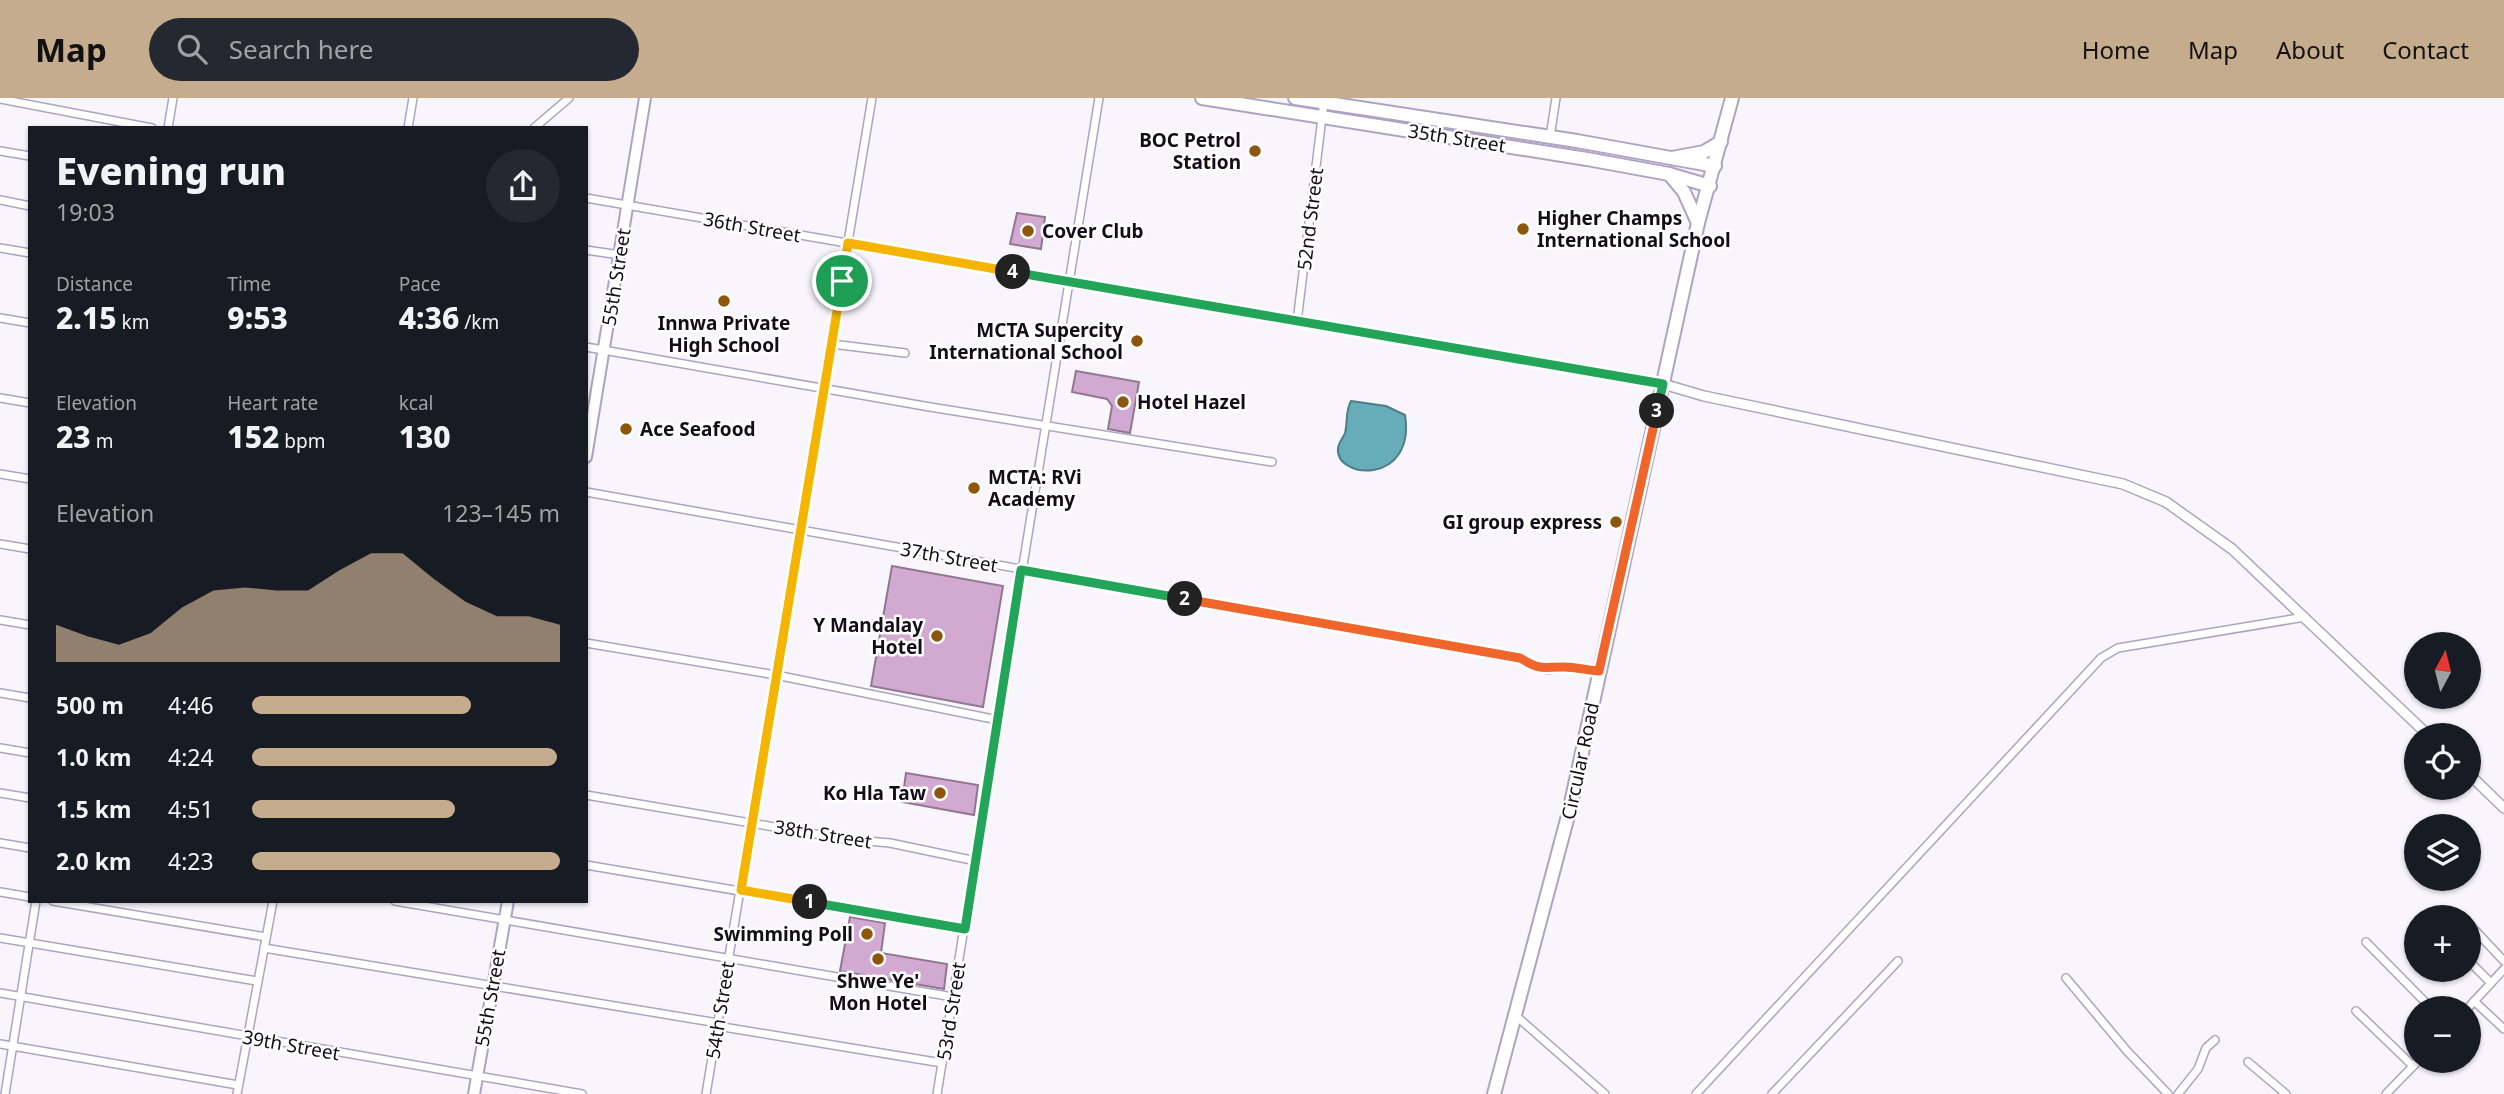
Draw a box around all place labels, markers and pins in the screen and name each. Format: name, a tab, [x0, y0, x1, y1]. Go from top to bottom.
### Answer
place label: BOC Petrol Station	[1139, 127, 1241, 175]
marker: BOC Petrol Station	[1247, 143, 1263, 159]
place label: Higher Champs International School	[1537, 205, 1731, 253]
place label: Cover Club	[1042, 218, 1144, 244]
marker: Higher Champs International School	[1515, 221, 1531, 237]
marker: Cover Club	[1020, 223, 1036, 239]
pin	[812, 251, 872, 311]
pin: 4	[996, 254, 1030, 290]
marker: Innwa Private High School	[716, 293, 732, 309]
place label: Innwa Private High School	[658, 310, 790, 358]
place label: MCTA Supercity International School	[929, 317, 1123, 365]
marker: MCTA Supercity International School	[1129, 333, 1145, 349]
place label: Hotel Hazel	[1137, 389, 1246, 415]
marker: Hotel Hazel	[1115, 394, 1131, 410]
pin: 3	[1640, 394, 1674, 428]
place label: Ace Seafood	[640, 416, 756, 442]
marker: Ace Seafood	[618, 421, 634, 437]
place label: MCTA: RVi Academy	[988, 464, 1082, 512]
marker: MCTA: RVi Academy	[966, 480, 982, 496]
place label: GI group express	[1442, 509, 1602, 535]
marker: GI group express	[1608, 514, 1624, 530]
pin: 2	[1168, 582, 1202, 616]
place label: Y Mandalay Hotel	[813, 612, 923, 660]
marker: Y Mandalay Hotel	[929, 628, 945, 644]
place label: Ko Hla Taw	[823, 780, 927, 806]
marker: Ko Hla Taw	[932, 785, 948, 801]
pin: 1	[792, 884, 828, 920]
place label: Swimming Poll	[714, 921, 853, 947]
marker: Swimming Poll	[859, 926, 875, 942]
marker: Shwe Ye' Mon Hotel	[870, 951, 886, 967]
place label: Shwe Ye' Mon Hotel	[829, 968, 927, 1016]

